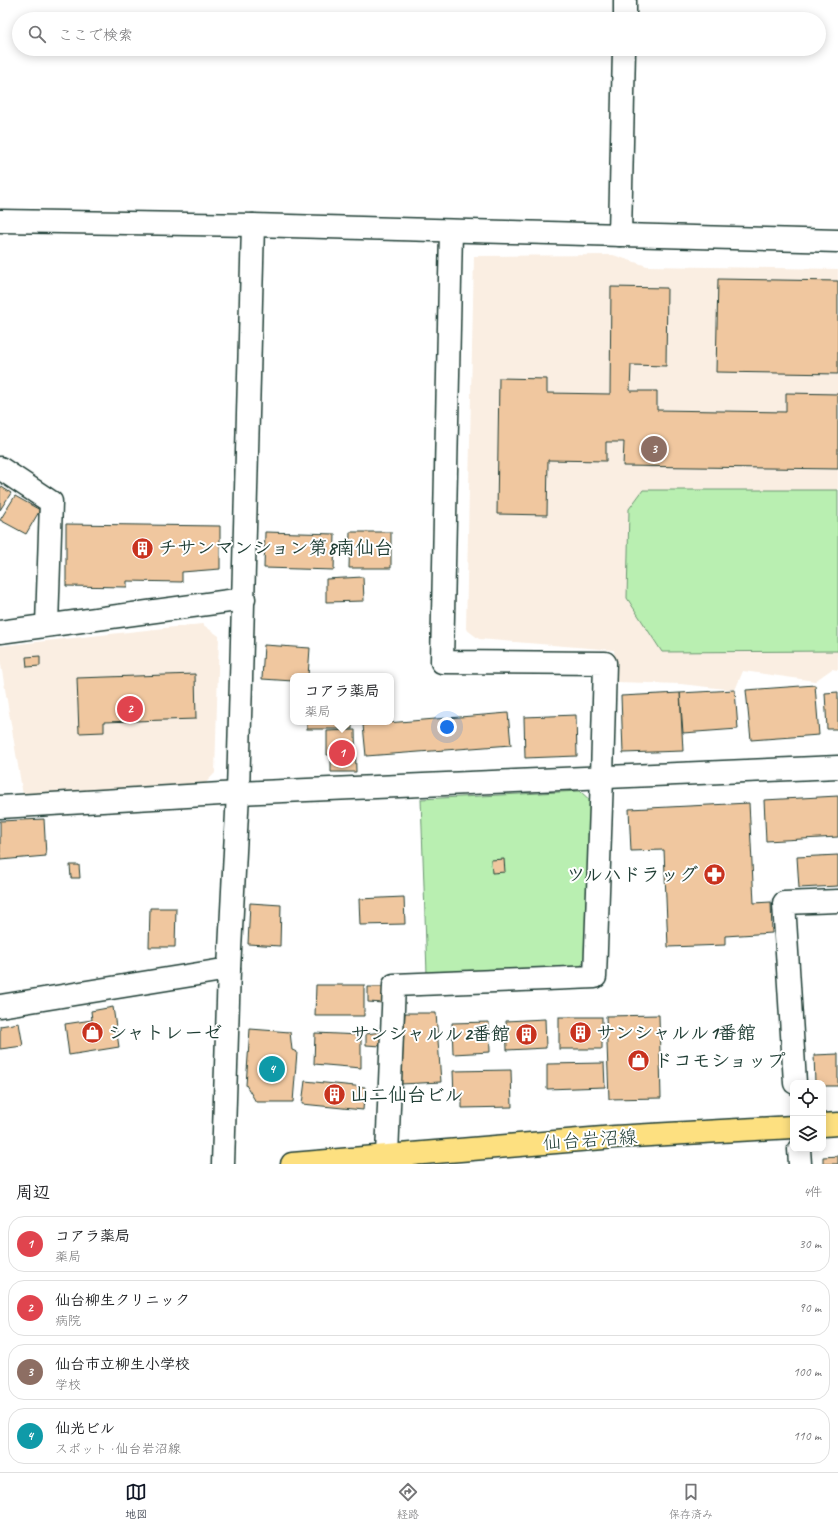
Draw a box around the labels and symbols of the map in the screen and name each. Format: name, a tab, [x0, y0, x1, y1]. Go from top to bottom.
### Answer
pin: 3	[641, 434, 667, 464]
building icon: チサンマンション第8南仙台	[130, 535, 156, 561]
place label: チサンマンション第8南仙台	[158, 536, 393, 560]
pin: 2	[117, 694, 143, 724]
your location	[437, 717, 457, 737]
pin: 1	[329, 738, 355, 768]
pharmacy icon: ツルハドラッグ	[701, 862, 727, 888]
place label: ツルハドラッグ	[566, 863, 698, 887]
shop icon: シャトレーゼ	[79, 1020, 105, 1046]
building icon: サンシャルル1番館	[568, 1020, 594, 1046]
place label: シャトレーゼ	[108, 1021, 222, 1045]
building icon: サンシャルル2番館	[513, 1021, 539, 1047]
place label: サンシャルル1番館	[596, 1021, 756, 1045]
place label: サンシャルル2番館	[350, 1022, 510, 1046]
shop icon: ドコモショップ	[625, 1048, 651, 1074]
place label: ドコモショップ	[654, 1049, 785, 1073]
pin: 4	[259, 1054, 285, 1084]
building icon: 山二仙台ビル	[321, 1082, 347, 1108]
place label: 山二仙台ビル	[350, 1083, 464, 1107]
street label: 仙台岩沼線	[542, 1125, 638, 1155]

